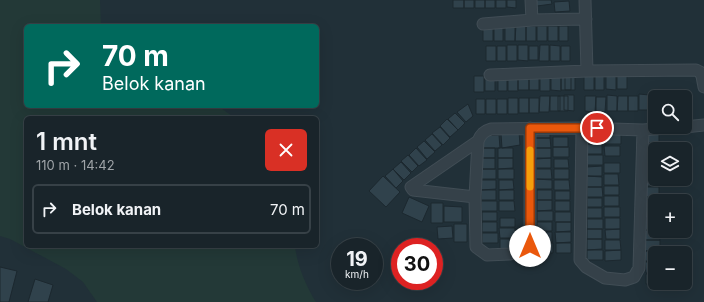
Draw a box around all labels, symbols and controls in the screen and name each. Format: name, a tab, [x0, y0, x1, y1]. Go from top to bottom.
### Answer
text: 70 m	[102, 39, 169, 73]
icon: right	[36, 40, 88, 92]
text: Belok kanan	[102, 73, 206, 94]
map controls	[648, 90, 692, 290]
button: search	[648, 90, 692, 134]
pin	[580, 111, 614, 145]
icon: arrive	[586, 117, 608, 139]
text: 1 mnt	[36, 127, 97, 156]
button: close	[265, 129, 307, 171]
button: layers	[648, 142, 692, 186]
text: 110 m · 14:42	[36, 157, 115, 173]
button: +	[648, 194, 692, 238]
icon: right	[38, 198, 60, 220]
text: Belok kanan	[72, 200, 161, 219]
text: 70 m	[270, 200, 305, 219]
position arrow	[509, 225, 551, 267]
speed limit sign: 30	[391, 238, 443, 290]
button: −	[648, 246, 692, 290]
text: 19	[346, 247, 368, 271]
text: km/h	[345, 268, 369, 280]

